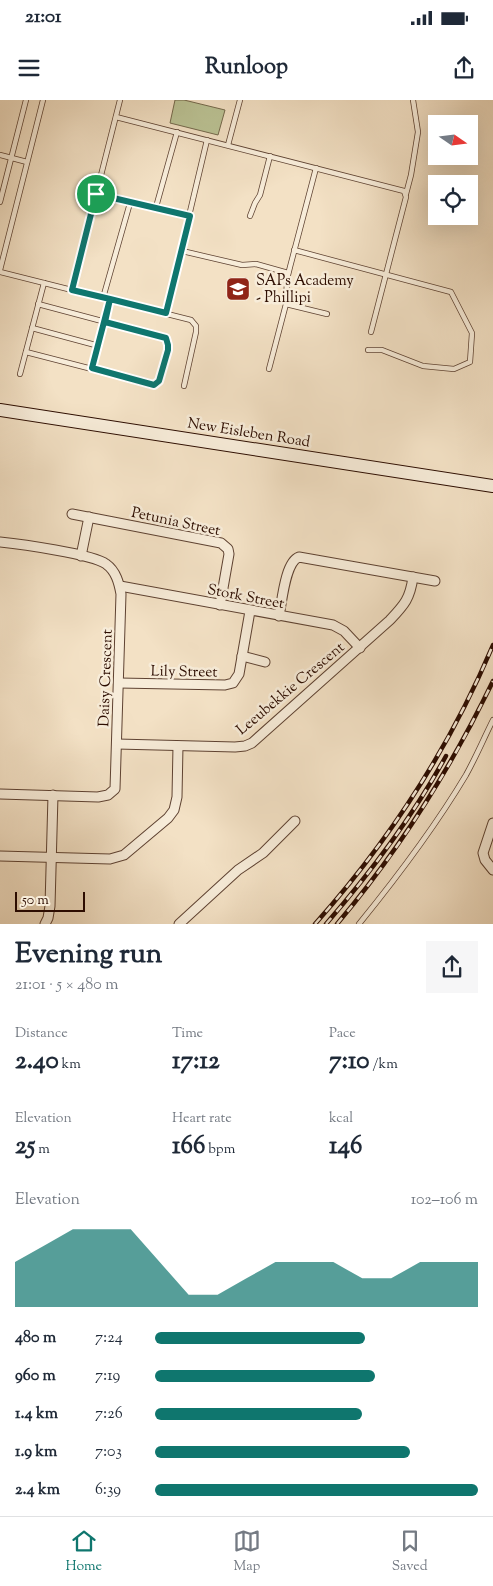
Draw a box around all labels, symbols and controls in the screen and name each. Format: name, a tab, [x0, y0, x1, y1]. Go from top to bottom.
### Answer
text: 21:01	[25, 4, 61, 31]
text: Runloop	[205, 52, 288, 84]
icon: menu	[15, 54, 43, 82]
icon: share	[450, 54, 478, 82]
north arrow	[428, 115, 478, 165]
map controls	[428, 115, 478, 225]
pin	[75, 173, 117, 215]
button: locate	[428, 175, 478, 225]
icon: arrive	[82, 180, 110, 208]
place label: SAPs Academy - Phillipi	[256, 271, 354, 309]
school or university icon: SAPs Academy - Phillipi	[225, 276, 251, 302]
street label: New Eisleben Road	[186, 413, 312, 454]
street label: Petunia Street	[129, 503, 222, 542]
street label: Stork Street	[205, 580, 286, 615]
street label: Daisy Crescent	[94, 629, 119, 727]
street label: Leeubekkie Crescent	[232, 638, 350, 741]
street label: Lily Street	[150, 661, 218, 684]
scale bar	[15, 888, 85, 912]
text: 50 m	[22, 891, 49, 911]
text: Evening run	[15, 935, 162, 975]
button: share	[426, 941, 478, 993]
text: 21:01 · 5 × 480 m	[15, 974, 118, 997]
text: Distance	[15, 1024, 68, 1044]
text: Time	[172, 1024, 203, 1044]
text: Pace	[329, 1024, 356, 1044]
text: 2.40	[15, 1044, 59, 1080]
text: 17:12	[172, 1044, 220, 1080]
text: 7:10	[329, 1044, 370, 1080]
text: km	[59, 1055, 81, 1075]
text: /km	[370, 1055, 398, 1075]
text: Elevation	[15, 1109, 72, 1129]
text: Heart rate	[172, 1109, 232, 1129]
text: kcal	[329, 1109, 353, 1129]
text: 25	[15, 1129, 35, 1165]
text: 166	[172, 1129, 205, 1165]
text: 146	[329, 1129, 362, 1165]
text: m	[35, 1140, 50, 1160]
text: bpm	[205, 1140, 235, 1160]
text: Elevation	[15, 1189, 80, 1212]
text: 102–106 m	[411, 1189, 478, 1212]
text: 480 m	[15, 1327, 56, 1350]
text: 7:24	[95, 1327, 123, 1350]
text: 960 m	[15, 1365, 56, 1388]
text: 7:19	[95, 1365, 120, 1388]
text: 1.4 km	[15, 1403, 58, 1426]
text: 7:26	[95, 1403, 123, 1426]
text: 1.9 km	[15, 1441, 57, 1464]
text: 7:03	[95, 1441, 122, 1464]
text: 2.4 km	[15, 1479, 60, 1502]
text: 6:39	[95, 1479, 121, 1502]
tab: Home	[65, 1527, 102, 1577]
tab: Map	[233, 1527, 261, 1577]
tab: Saved	[392, 1527, 428, 1577]

